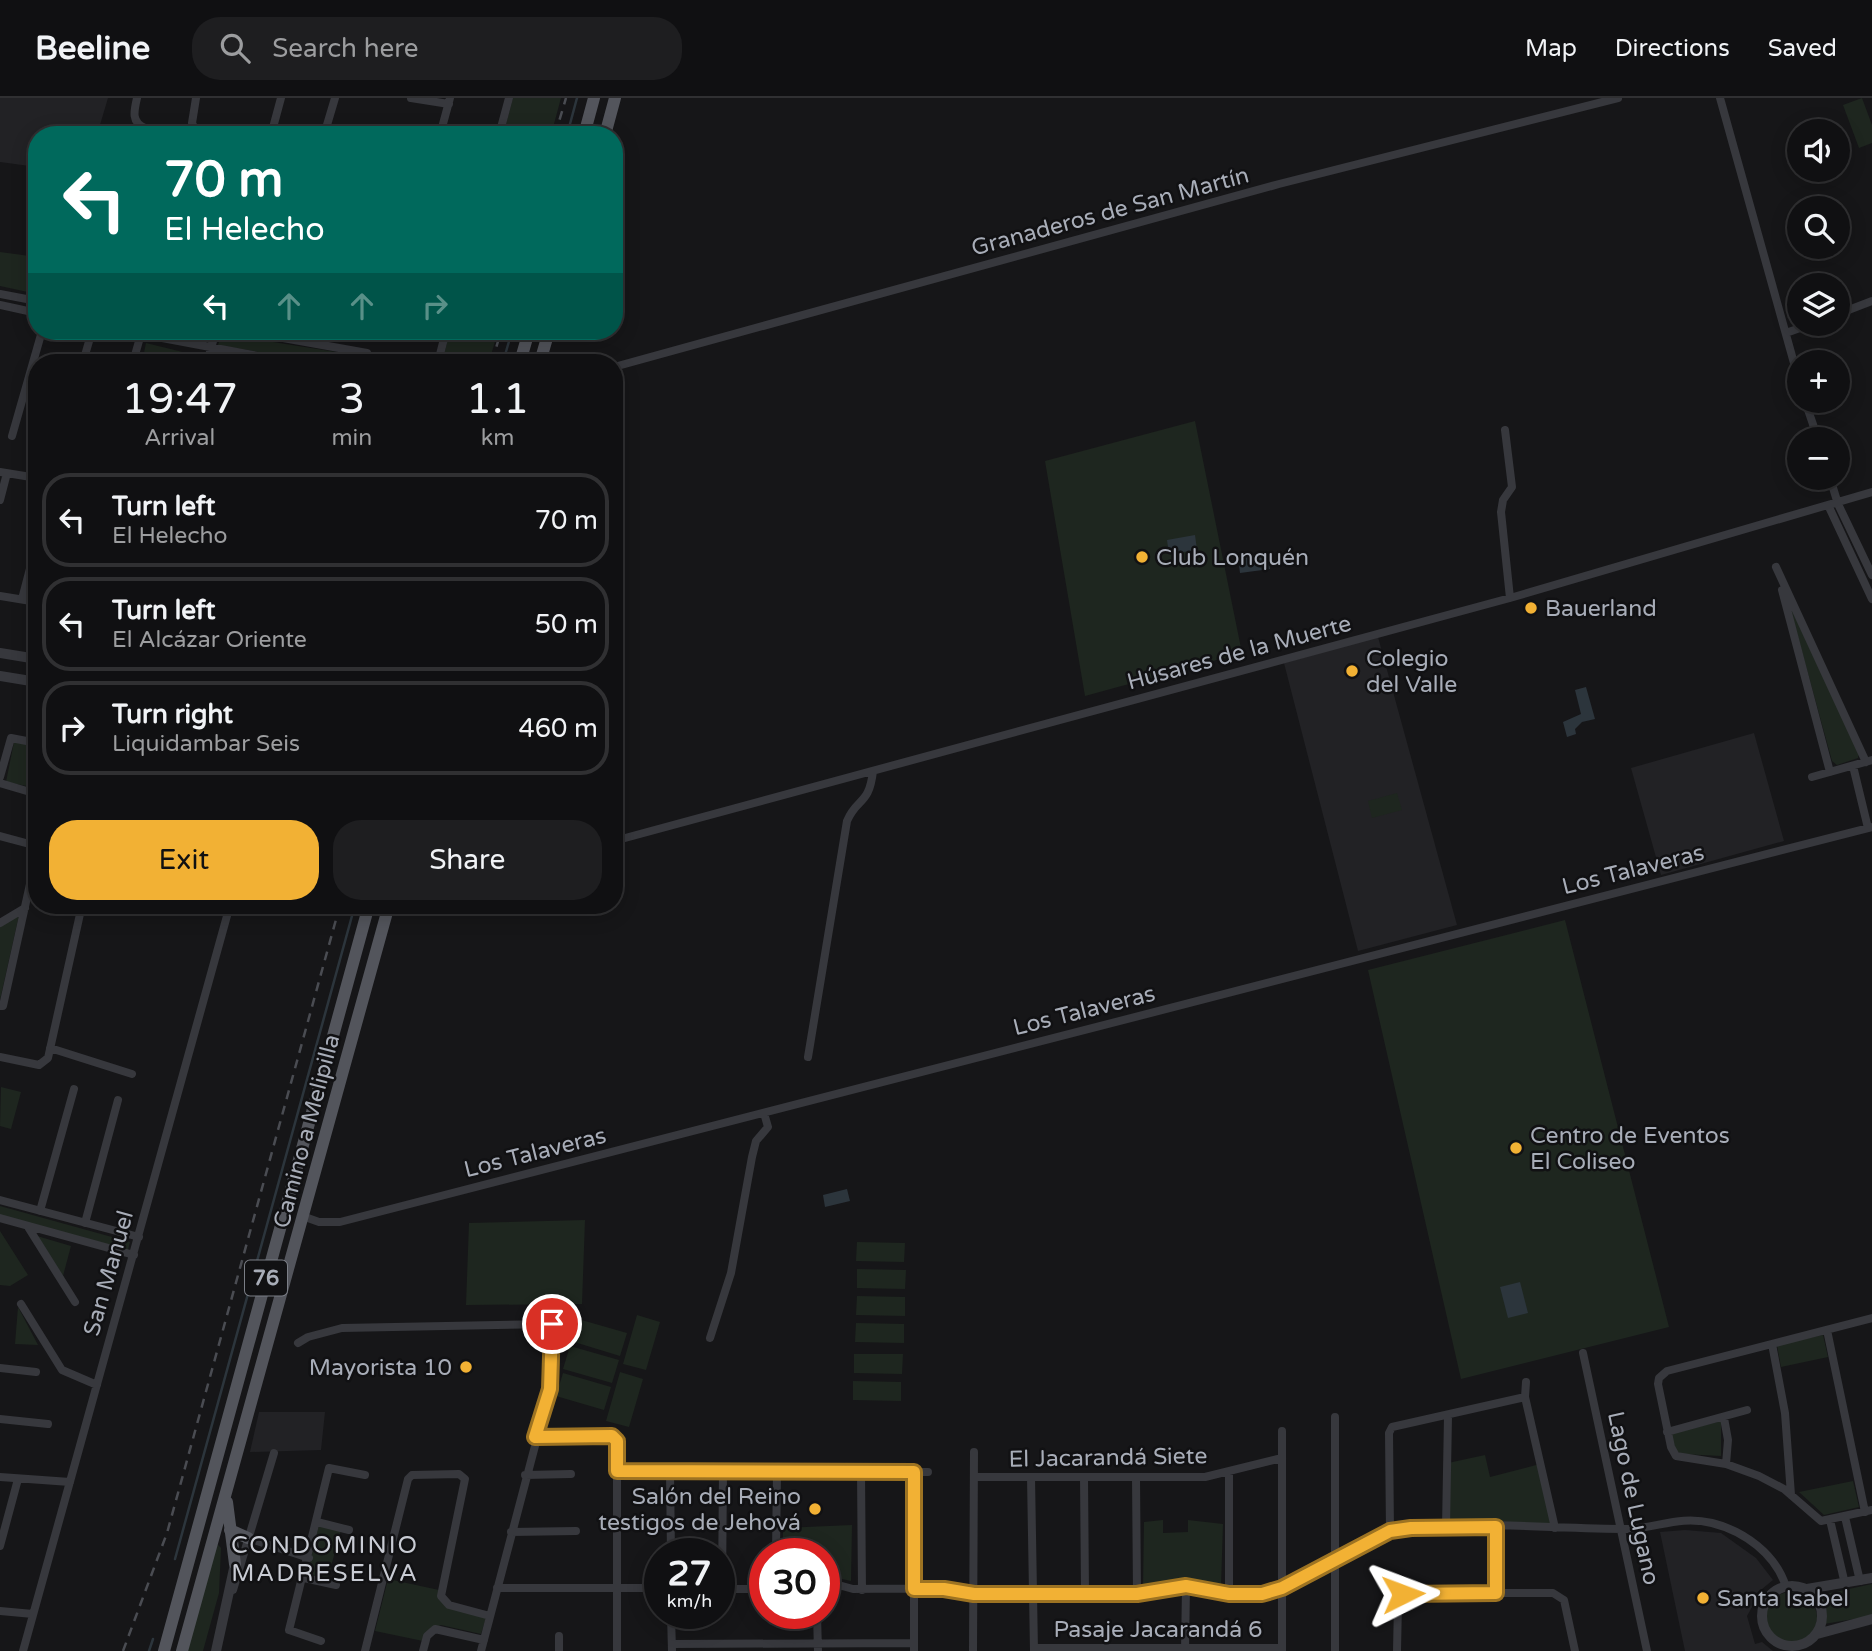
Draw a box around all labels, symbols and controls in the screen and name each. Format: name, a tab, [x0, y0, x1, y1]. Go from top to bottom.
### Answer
search box	[192, 17, 682, 80]
text: Beeline	[35, 29, 150, 68]
icon: search	[216, 29, 254, 67]
text: Search here	[272, 33, 418, 64]
text: Map	[1525, 34, 1577, 63]
text: Directions	[1615, 34, 1730, 63]
text: Saved	[1768, 34, 1837, 63]
map controls	[1787, 119, 1850, 490]
button: sound	[1787, 119, 1850, 182]
text: 70 m	[164, 151, 283, 210]
icon: left	[49, 154, 140, 245]
street label: Granaderos de San Martín	[968, 161, 1252, 263]
button: search	[1787, 196, 1850, 259]
text: El Helecho	[164, 211, 325, 249]
button: layers	[1787, 273, 1850, 336]
icon: left	[197, 287, 235, 325]
icon: ahead	[270, 287, 308, 325]
icon: ahead	[343, 287, 381, 325]
icon: right	[416, 287, 454, 325]
button: +	[1787, 350, 1850, 413]
text: 19:47	[122, 374, 238, 425]
text: 3	[339, 374, 365, 425]
text: 1.1	[466, 374, 529, 425]
text: Arrival	[144, 424, 215, 452]
text: min	[331, 424, 372, 452]
text: km	[481, 424, 514, 452]
button: −	[1787, 427, 1850, 490]
text: Turn left	[112, 491, 215, 522]
icon: left	[53, 501, 91, 539]
text: 70 m	[535, 505, 598, 536]
text: El Helecho	[112, 522, 227, 550]
place label: Club Lonquén	[1156, 544, 1309, 572]
marker: Club Lonquén	[1134, 549, 1150, 565]
text: Turn left	[112, 595, 215, 626]
place label: Bauerland	[1545, 595, 1657, 623]
marker: Bauerland	[1523, 600, 1539, 616]
icon: left	[53, 605, 91, 643]
text: 50 m	[535, 609, 598, 640]
street label: Húsares de la Muerte	[1124, 610, 1354, 696]
text: El Alcázar Oriente	[112, 626, 307, 654]
place label: Colegio del Valle	[1366, 645, 1457, 699]
marker: Colegio del Valle	[1344, 663, 1360, 679]
text: Turn right	[112, 699, 233, 730]
icon: right	[53, 709, 91, 747]
text: 460 m	[518, 713, 598, 744]
text: Liquidambar Seis	[112, 730, 300, 758]
button: Exit	[49, 820, 319, 900]
button: Share	[333, 820, 602, 900]
street label: Los Talaveras	[1559, 839, 1707, 901]
street label: Los Talaveras	[1010, 980, 1158, 1042]
street label: Camino a Melipilla	[268, 1031, 346, 1231]
street label: Los Talaveras	[461, 1122, 609, 1184]
place label: Centro de Eventos El Coliseo	[1530, 1122, 1730, 1176]
marker: Centro de Eventos El Coliseo	[1508, 1140, 1524, 1156]
street label: San Manuel	[78, 1207, 140, 1339]
road number: 76	[245, 1260, 287, 1296]
pin	[522, 1294, 582, 1354]
icon: arrive	[533, 1305, 571, 1343]
place label: Mayorista 10	[309, 1354, 452, 1382]
marker: Mayorista 10	[458, 1359, 474, 1375]
street label: Lago de Lugano	[1601, 1409, 1665, 1588]
street label: El Jacarandá Siete	[1008, 1442, 1208, 1474]
place label: Salón del Reino testigos de Jehová	[598, 1483, 801, 1537]
marker: Salón del Reino testigos de Jehová	[807, 1501, 823, 1517]
district label: CONDOMINIO MADRESELVA	[231, 1531, 419, 1588]
speed limit sign: 30	[749, 1538, 840, 1629]
text: 27	[668, 1553, 711, 1595]
position arrow	[1366, 1557, 1440, 1631]
place label: Santa Isabel	[1717, 1585, 1849, 1613]
text: km/h	[667, 1590, 712, 1612]
marker: Santa Isabel	[1695, 1590, 1711, 1606]
street label: Pasaje Jacarandá 6	[1053, 1616, 1263, 1644]

